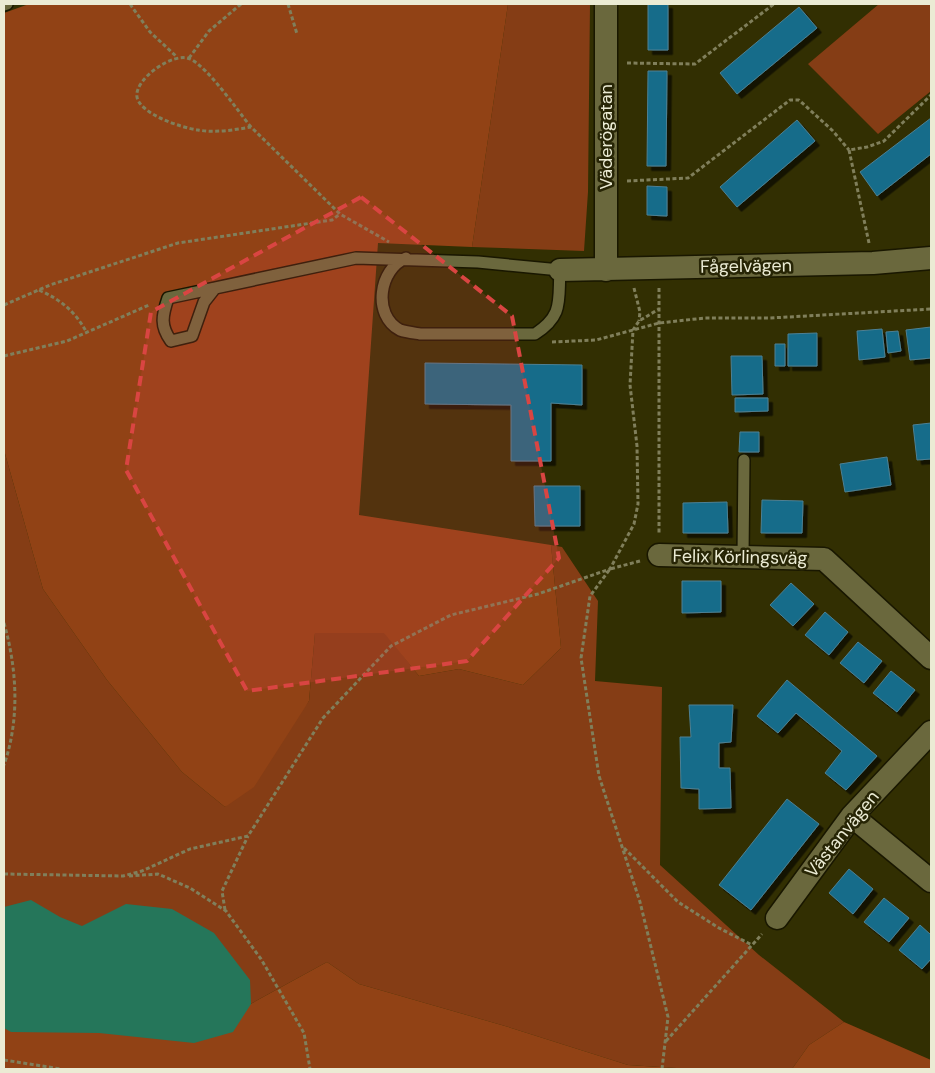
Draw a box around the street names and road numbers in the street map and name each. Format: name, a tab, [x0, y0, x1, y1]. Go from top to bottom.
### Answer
street label: Väderögatan	[594, 84, 618, 190]
street label: Fågelvägen	[700, 253, 792, 279]
street label: Felix Körlingsväg	[672, 544, 808, 570]
street label: Västanvägen	[799, 785, 885, 883]

